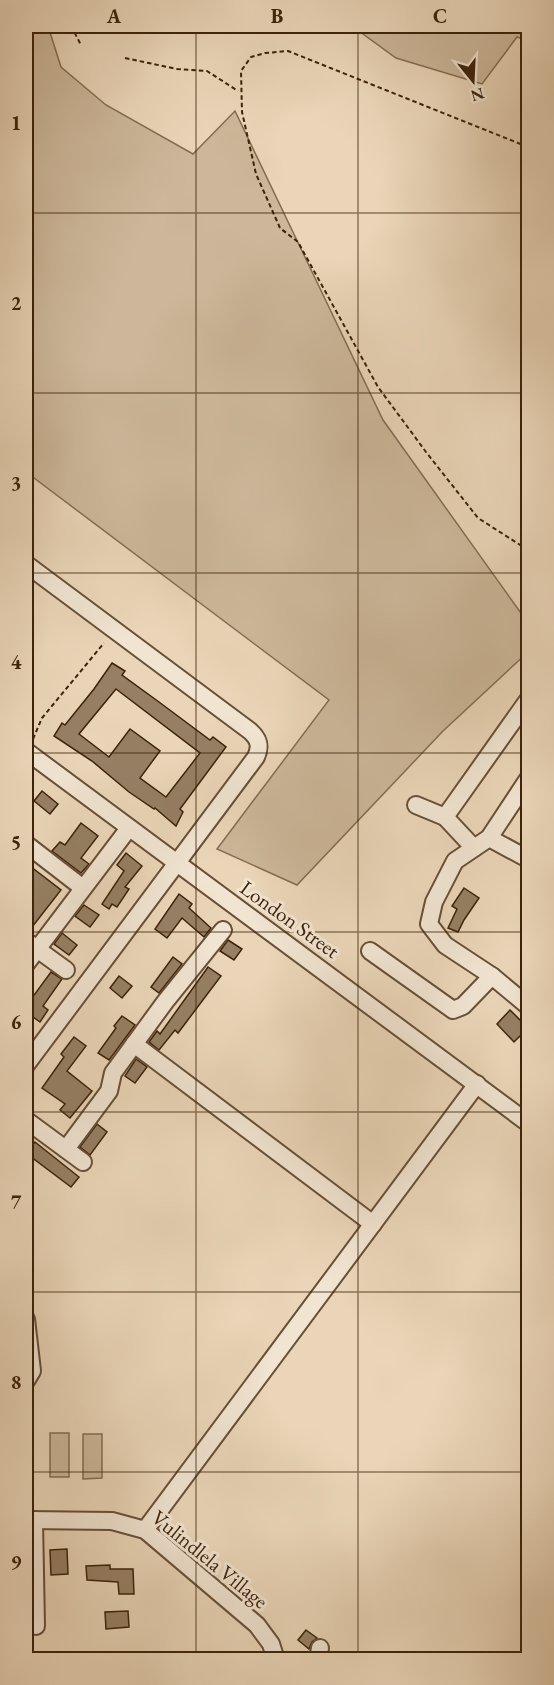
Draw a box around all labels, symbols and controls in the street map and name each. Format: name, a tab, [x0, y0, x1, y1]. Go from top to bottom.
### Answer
text: A	[106, 3, 122, 29]
text: B	[271, 3, 283, 29]
text: C	[433, 3, 447, 29]
north arrow	[443, 51, 503, 111]
text: N	[468, 83, 487, 107]
text: 1	[11, 110, 21, 136]
text: 2	[11, 290, 22, 316]
text: 3	[11, 470, 21, 496]
text: 4	[11, 649, 22, 675]
text: 5	[11, 829, 21, 855]
street label: London Street	[235, 874, 345, 964]
text: 6	[11, 1009, 22, 1035]
text: 7	[11, 1189, 22, 1215]
text: 8	[11, 1369, 21, 1395]
street label: Vulindlela Village	[146, 1504, 274, 1614]
text: 9	[11, 1549, 22, 1575]

